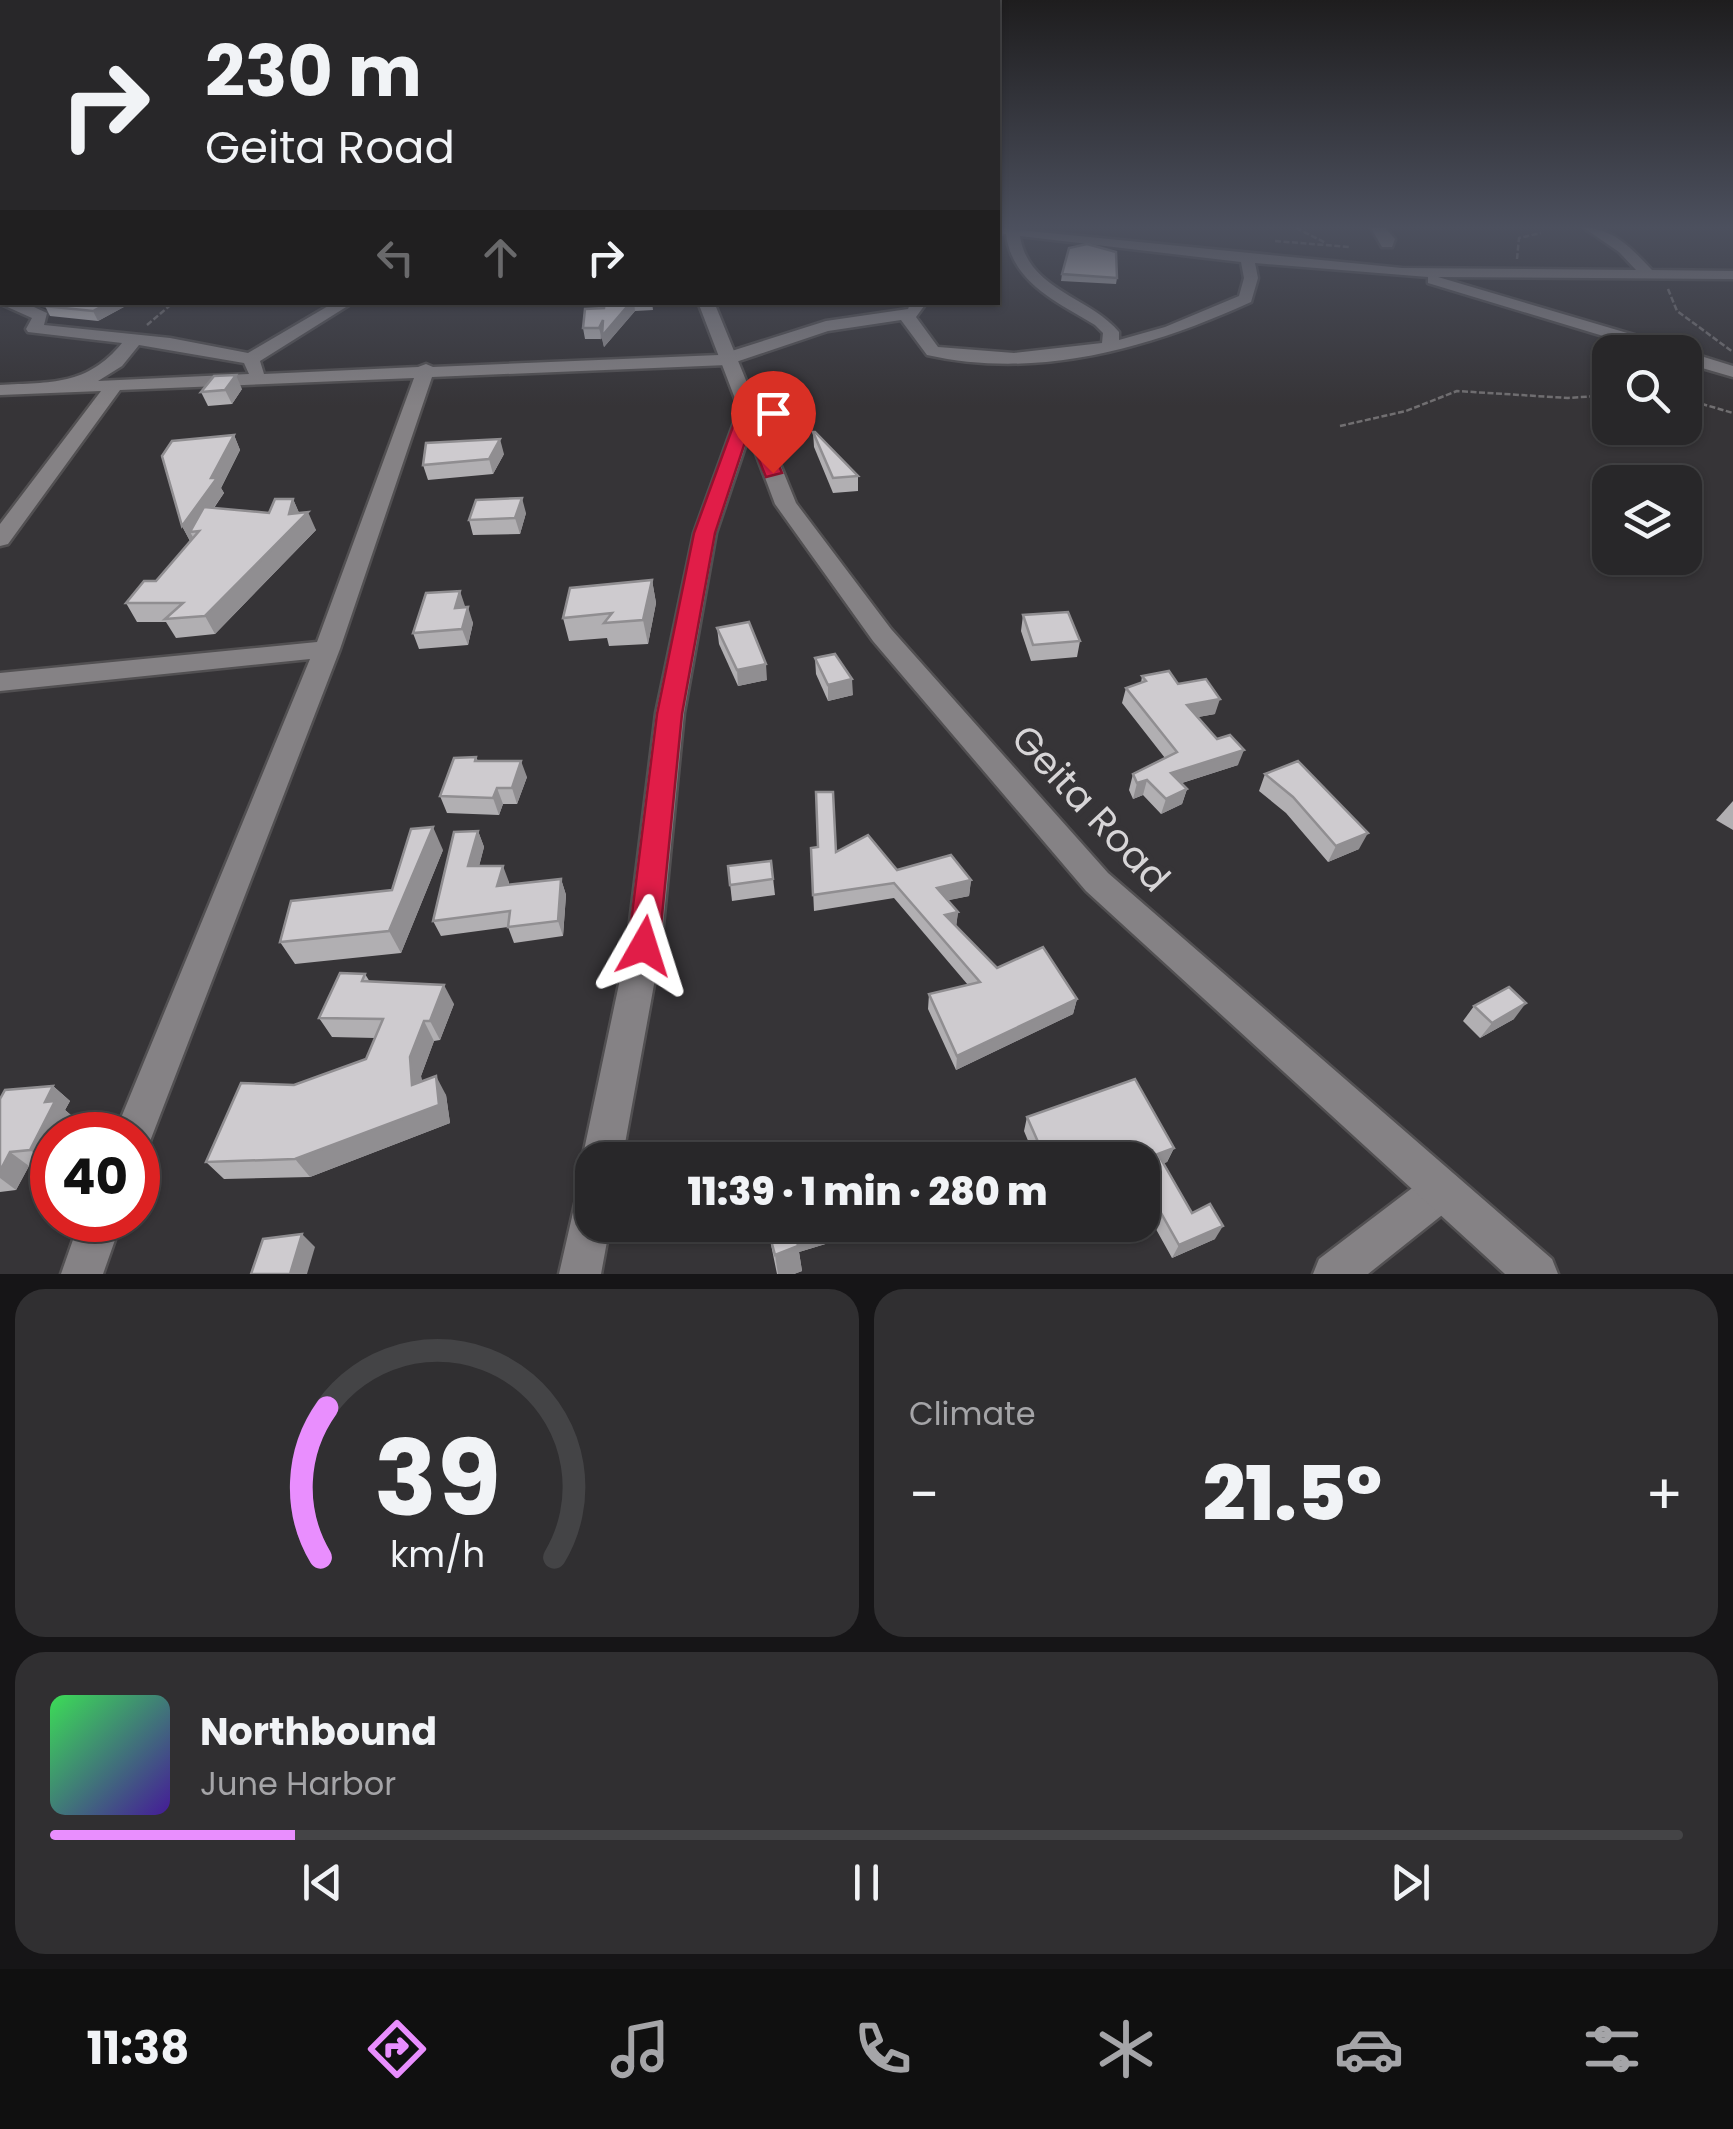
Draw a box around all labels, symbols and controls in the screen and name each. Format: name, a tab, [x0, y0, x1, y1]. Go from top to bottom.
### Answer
text: 230 m	[205, 22, 422, 121]
icon: right	[40, 40, 170, 170]
text: Geita Road	[205, 116, 455, 179]
icon: left	[368, 230, 423, 285]
icon: ahead	[473, 230, 528, 285]
icon: right	[578, 230, 633, 285]
map controls	[1592, 335, 1702, 575]
button: search	[1592, 335, 1702, 445]
pin	[731, 371, 816, 474]
icon: arrive	[746, 386, 801, 441]
button: layers	[1592, 465, 1702, 575]
street label: Geita Road	[1000, 713, 1182, 903]
position arrow	[592, 894, 696, 998]
speed limit sign: 40	[30, 1112, 160, 1242]
text: 11:39 · 1 min · 280 m	[687, 1165, 1048, 1218]
text: Climate	[909, 1391, 1036, 1436]
text: 39	[374, 1406, 500, 1551]
text: 21.5°	[1203, 1441, 1382, 1546]
text: −	[909, 1456, 939, 1533]
text: +	[1645, 1456, 1683, 1533]
text: km/h	[389, 1529, 485, 1580]
text: Northbound	[200, 1705, 437, 1758]
text: June Harbor	[200, 1761, 396, 1806]
icon: previous	[295, 1855, 350, 1910]
icon: pause	[839, 1855, 894, 1910]
icon: next	[1383, 1855, 1438, 1910]
icon: directions	[362, 2014, 432, 2084]
icon: music	[605, 2014, 675, 2084]
icon: phone	[848, 2014, 918, 2084]
icon: climate	[1091, 2014, 1161, 2084]
icon: car	[1334, 2014, 1404, 2084]
icon: filters	[1577, 2014, 1647, 2084]
text: 11:38	[86, 2017, 189, 2080]

